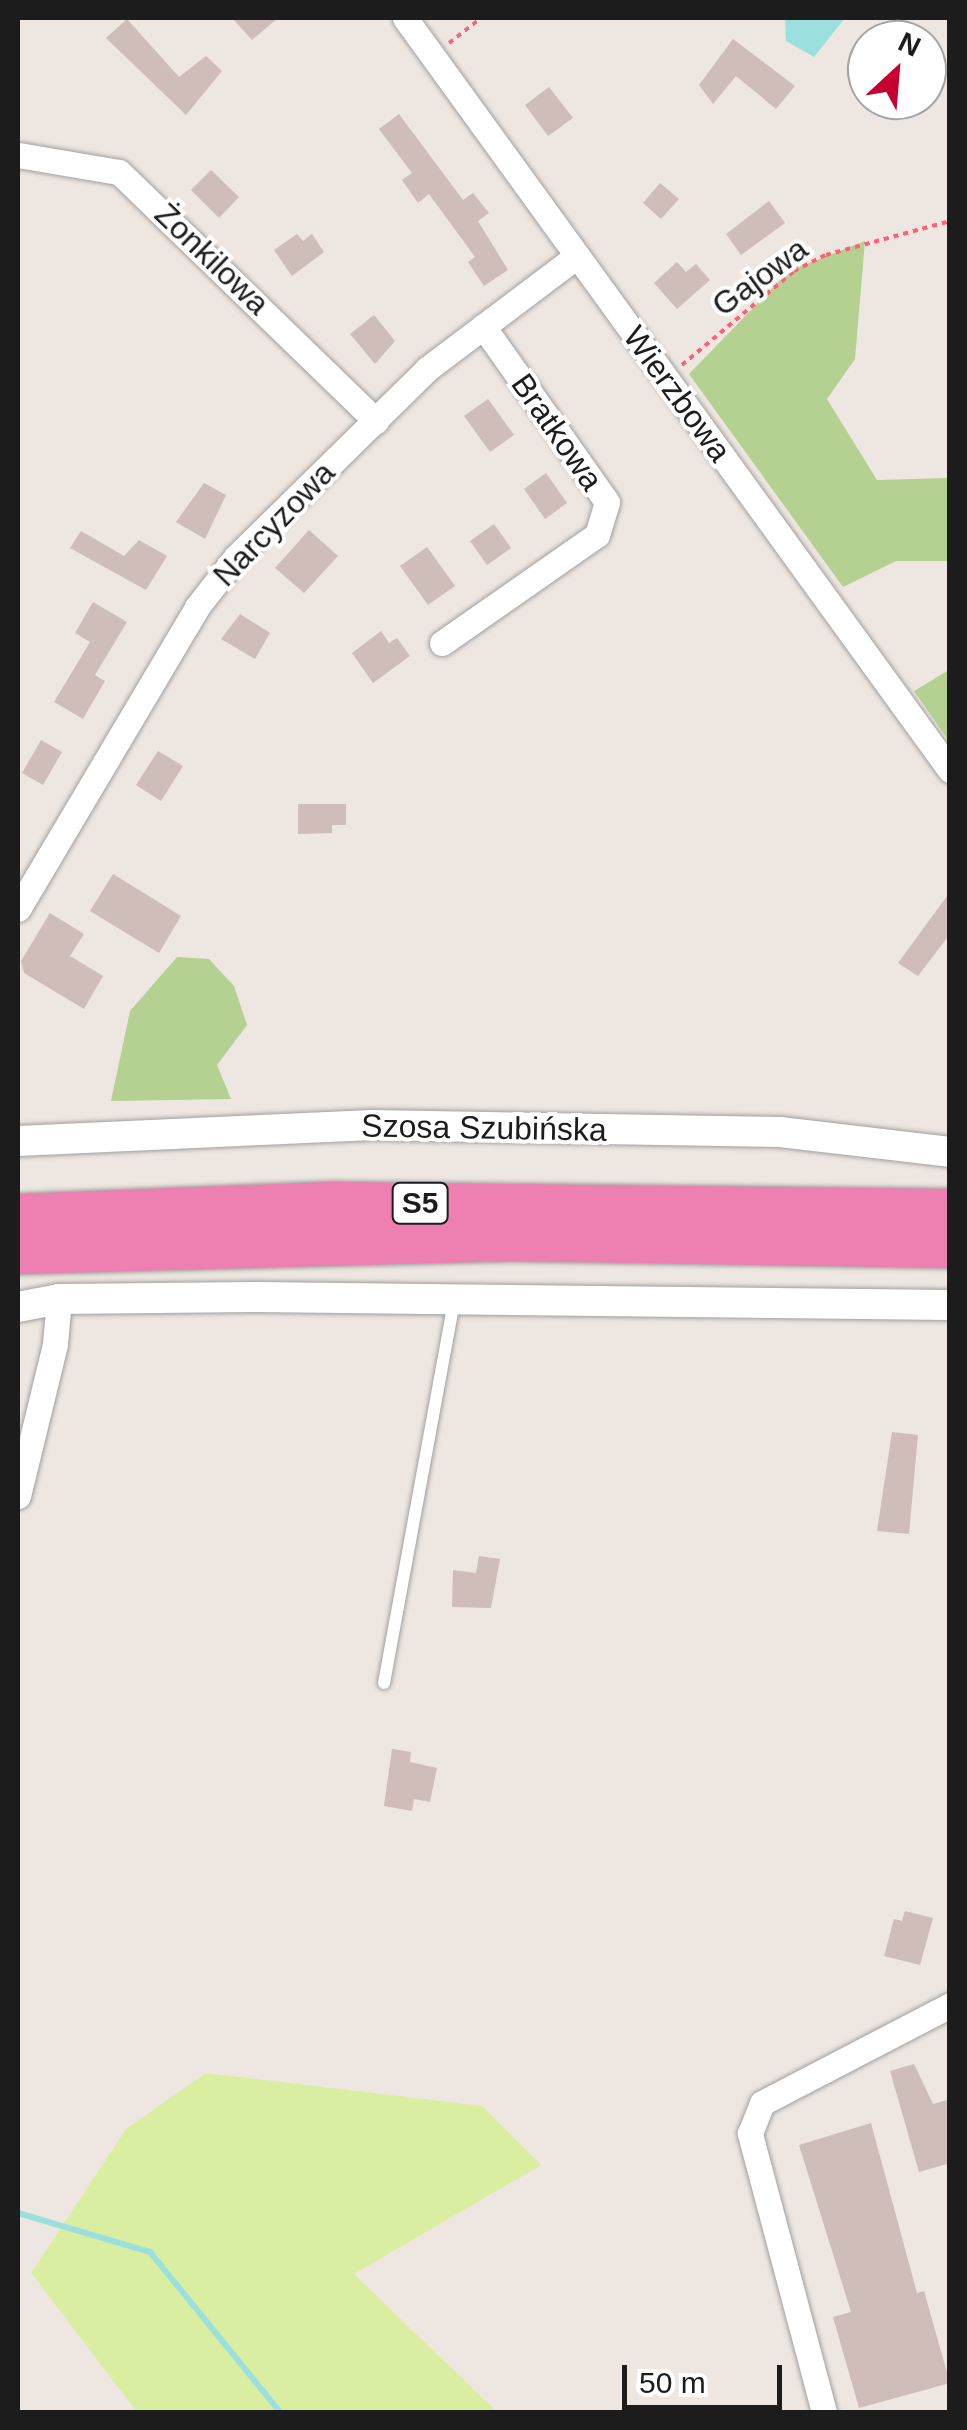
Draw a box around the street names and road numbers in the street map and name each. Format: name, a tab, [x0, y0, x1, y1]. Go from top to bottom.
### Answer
street label: Żonkilowa	[147, 195, 277, 323]
street label: Gajowa	[705, 230, 815, 324]
street label: Wierzbowa	[615, 319, 739, 469]
street label: Bratkowa	[503, 366, 611, 498]
street label: Narcyzowa	[205, 454, 343, 594]
street label: Szosa Szubińska	[361, 1107, 607, 1149]
road number: S5	[390, 1178, 450, 1228]

